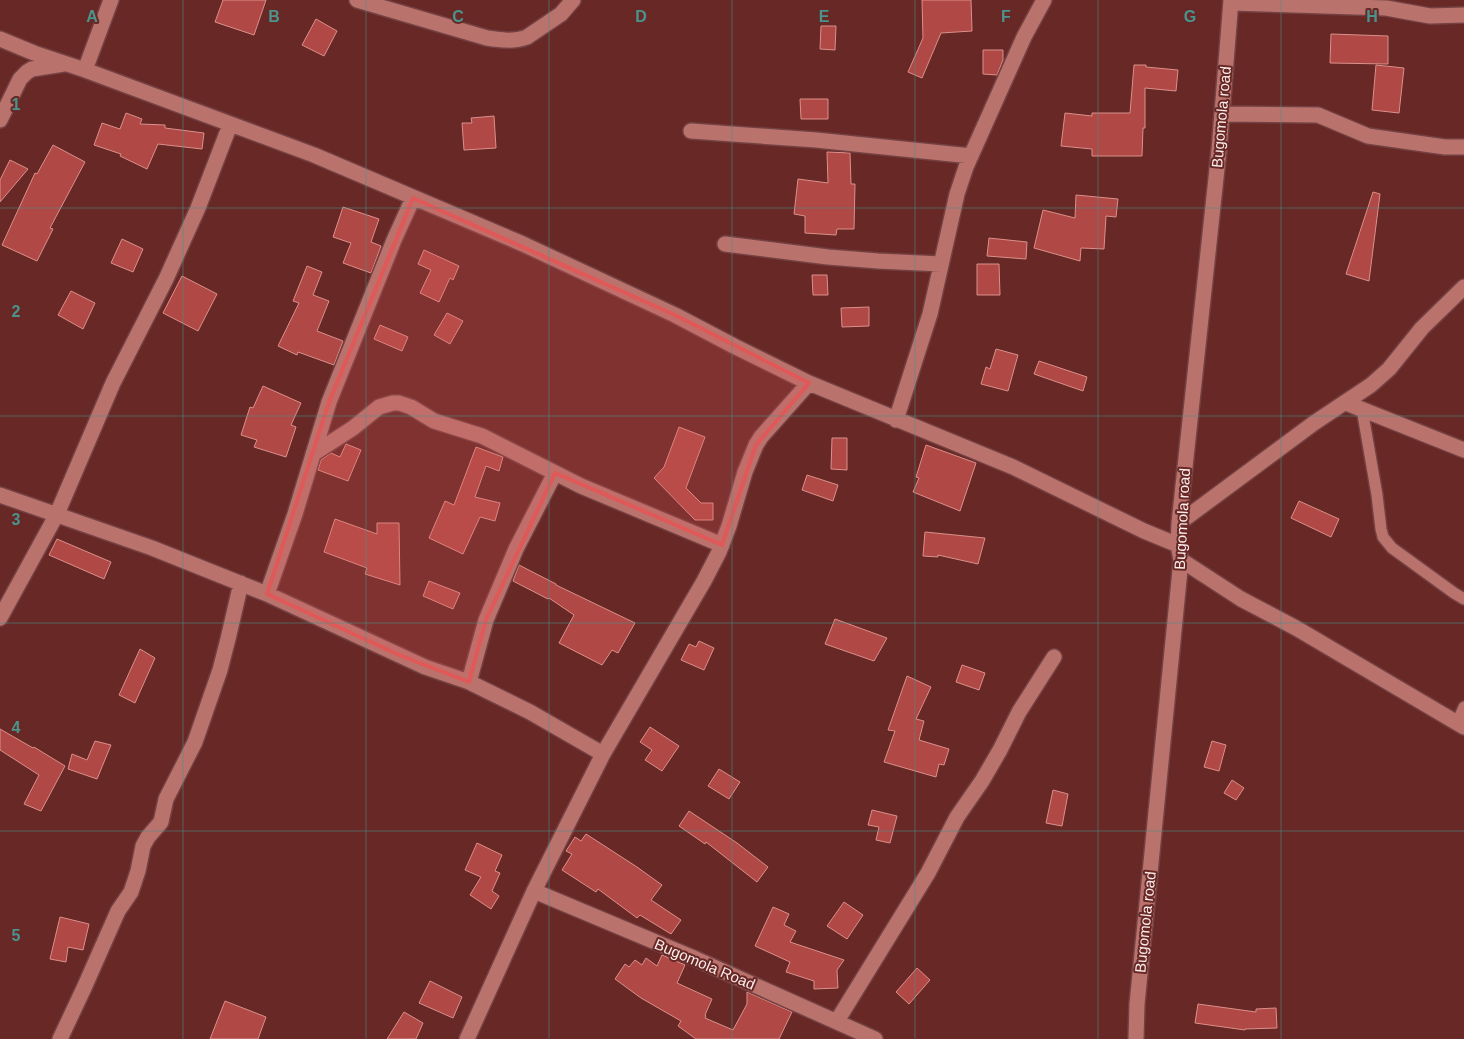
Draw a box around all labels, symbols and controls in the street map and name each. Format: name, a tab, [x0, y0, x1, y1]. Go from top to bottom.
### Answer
text: A	[86, 8, 98, 25]
text: B	[268, 8, 280, 25]
text: C	[452, 8, 464, 25]
text: D	[635, 8, 647, 25]
text: E	[819, 8, 830, 25]
text: F	[1001, 8, 1011, 25]
text: G	[1184, 8, 1196, 25]
text: H	[1366, 8, 1378, 25]
street label: Bugomola road	[1208, 66, 1234, 168]
text: 1	[12, 96, 21, 113]
text: 2	[12, 303, 21, 320]
street label: Bugomola road	[1171, 468, 1193, 570]
text: 3	[12, 511, 21, 528]
text: 4	[12, 719, 21, 736]
street label: Bugomola road	[1131, 871, 1159, 973]
text: 5	[12, 927, 21, 944]
street label: Bugomola Road	[652, 935, 758, 993]

